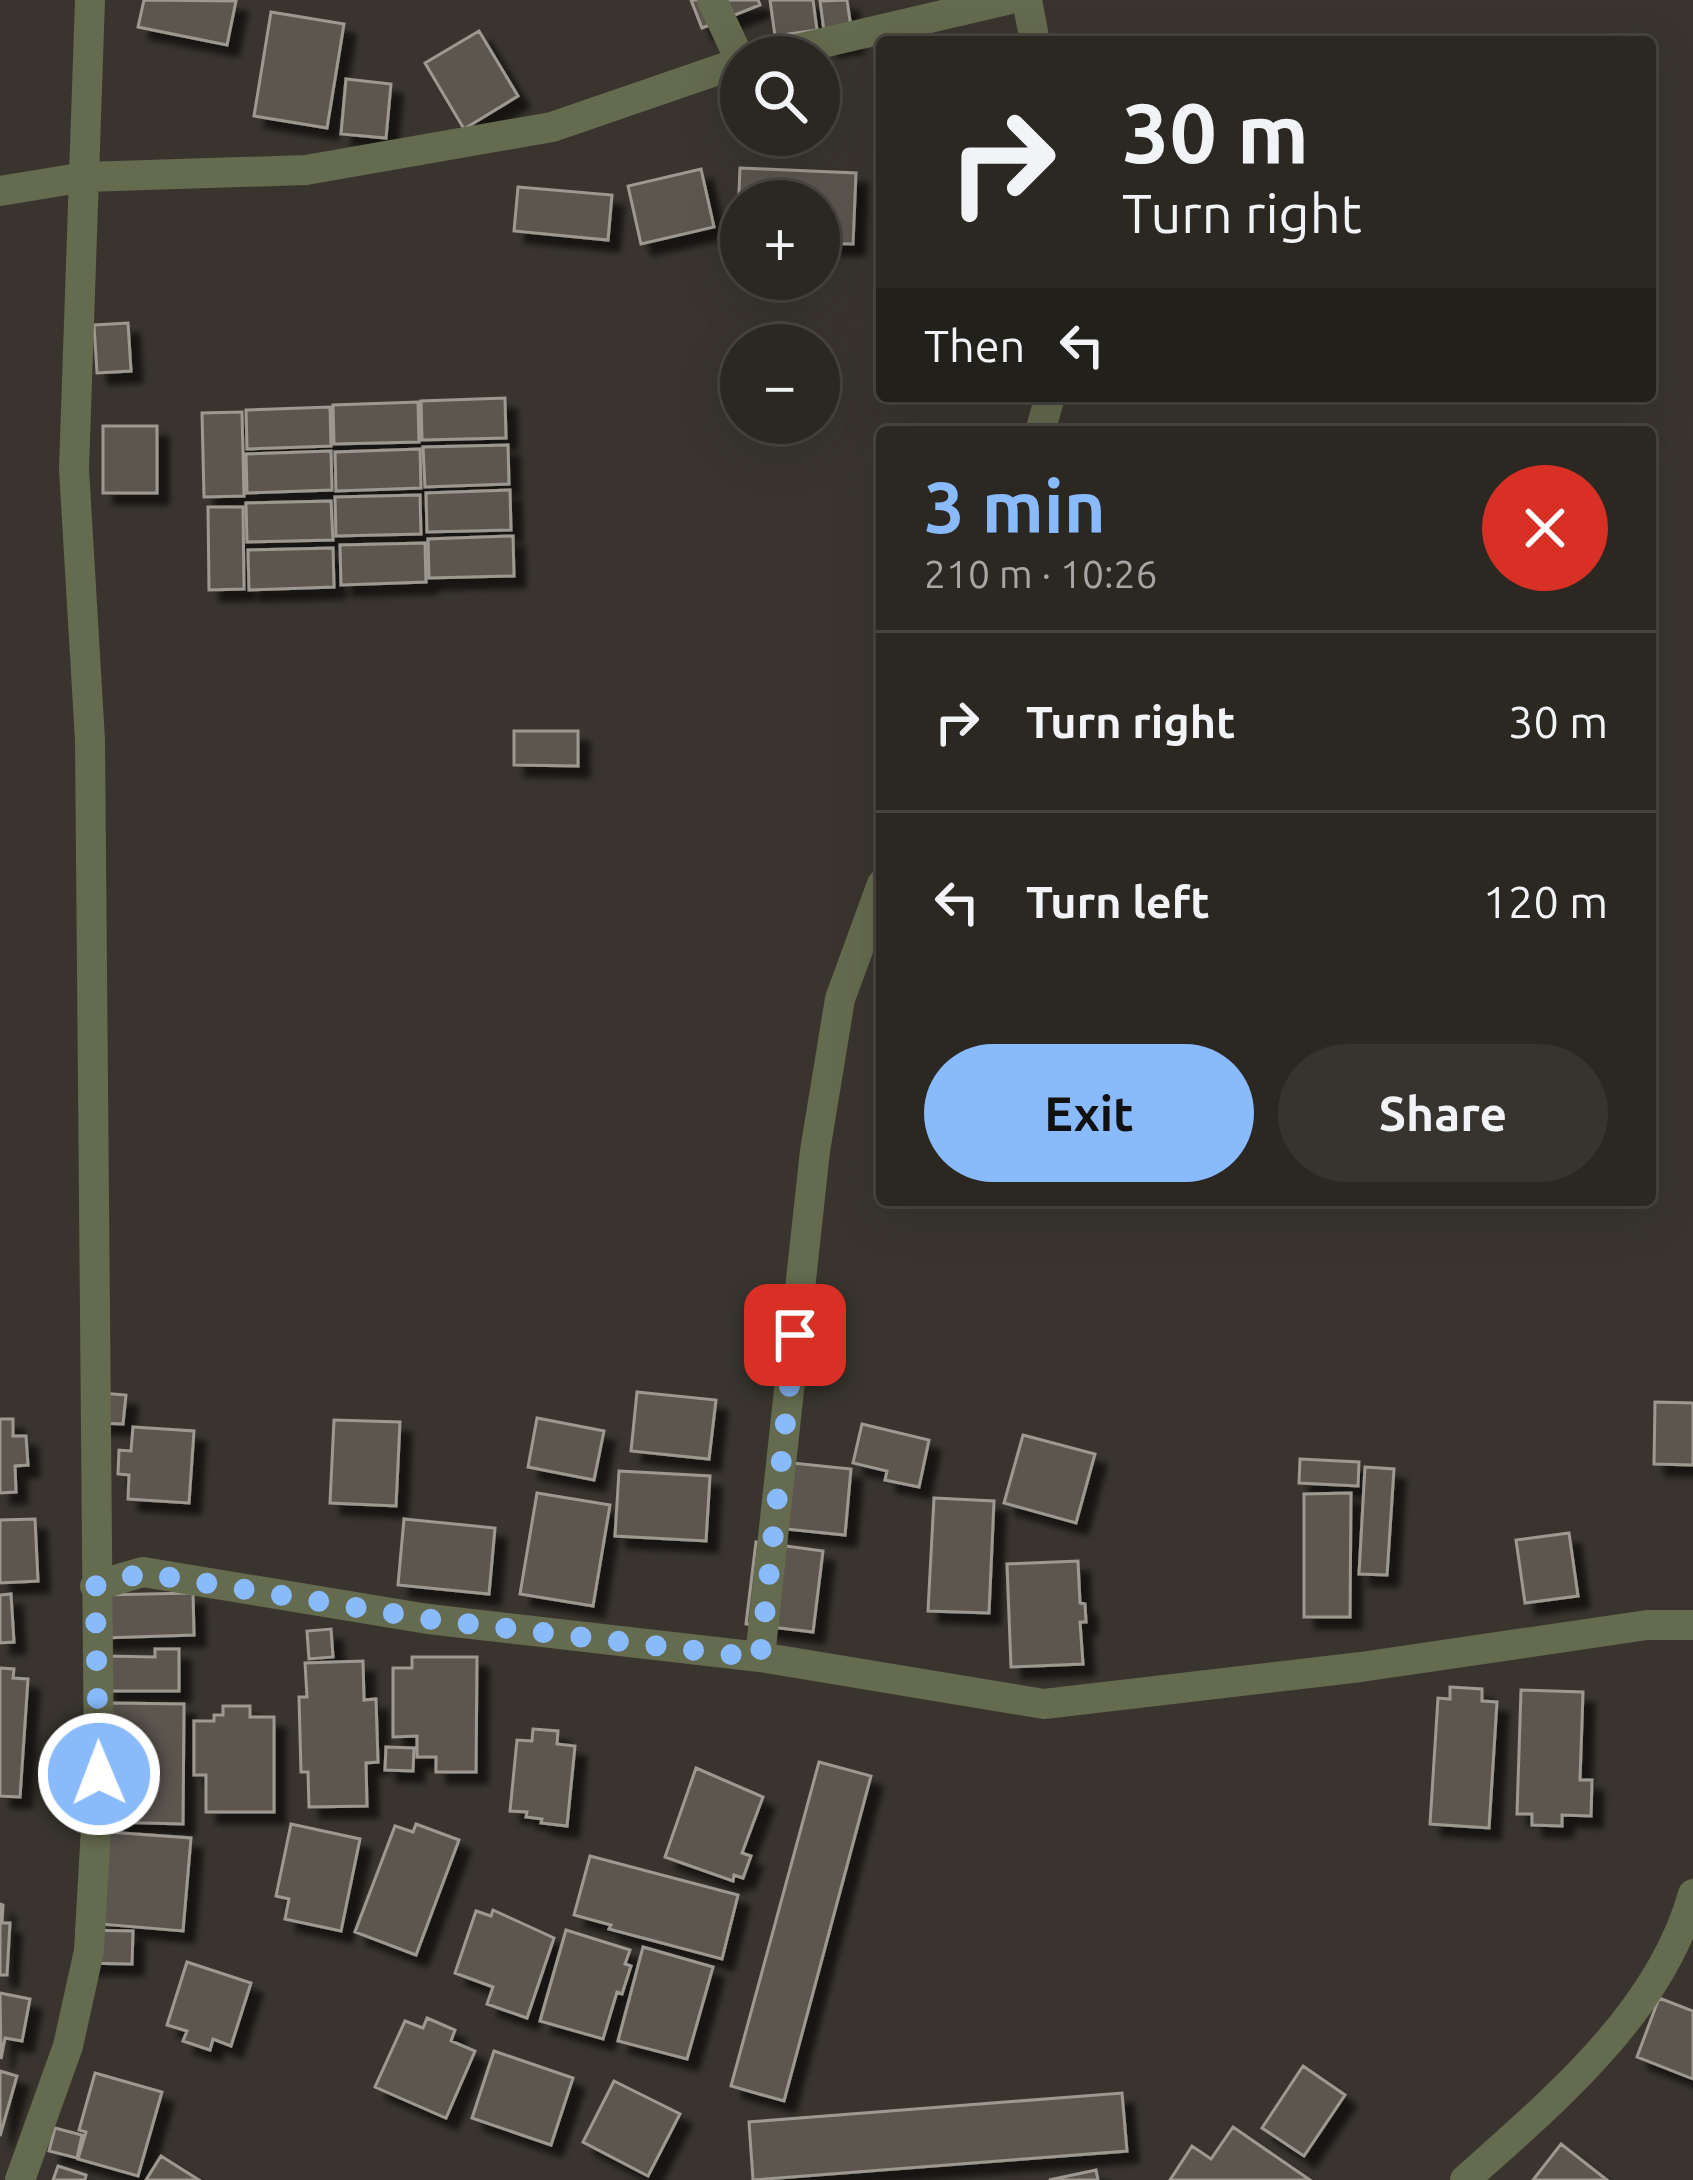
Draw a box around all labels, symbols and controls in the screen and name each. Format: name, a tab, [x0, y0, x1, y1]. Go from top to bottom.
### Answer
map controls	[720, 36, 840, 444]
button: search	[720, 36, 840, 156]
icon: right	[924, 84, 1080, 240]
text: 30 m	[1122, 85, 1309, 179]
button: +	[720, 180, 840, 300]
text: Turn right	[1122, 183, 1362, 243]
icon: left	[1049, 312, 1115, 378]
text: Then	[924, 320, 1025, 371]
button: −	[720, 324, 840, 444]
button: close	[1482, 465, 1608, 591]
text: 3 min	[924, 466, 1106, 547]
text: 210 m · 10:26	[924, 552, 1158, 595]
icon: right	[924, 689, 990, 755]
text: Turn right	[1026, 696, 1235, 747]
text: 30 m	[1508, 696, 1608, 747]
icon: left	[924, 869, 990, 935]
text: Turn left	[1026, 876, 1210, 927]
text: 120 m	[1483, 876, 1608, 927]
button: Exit	[924, 1044, 1254, 1182]
button: Share	[1278, 1044, 1608, 1182]
pin	[744, 1284, 846, 1386]
icon: arrive	[762, 1302, 828, 1368]
position arrow	[36, 1711, 162, 1837]

